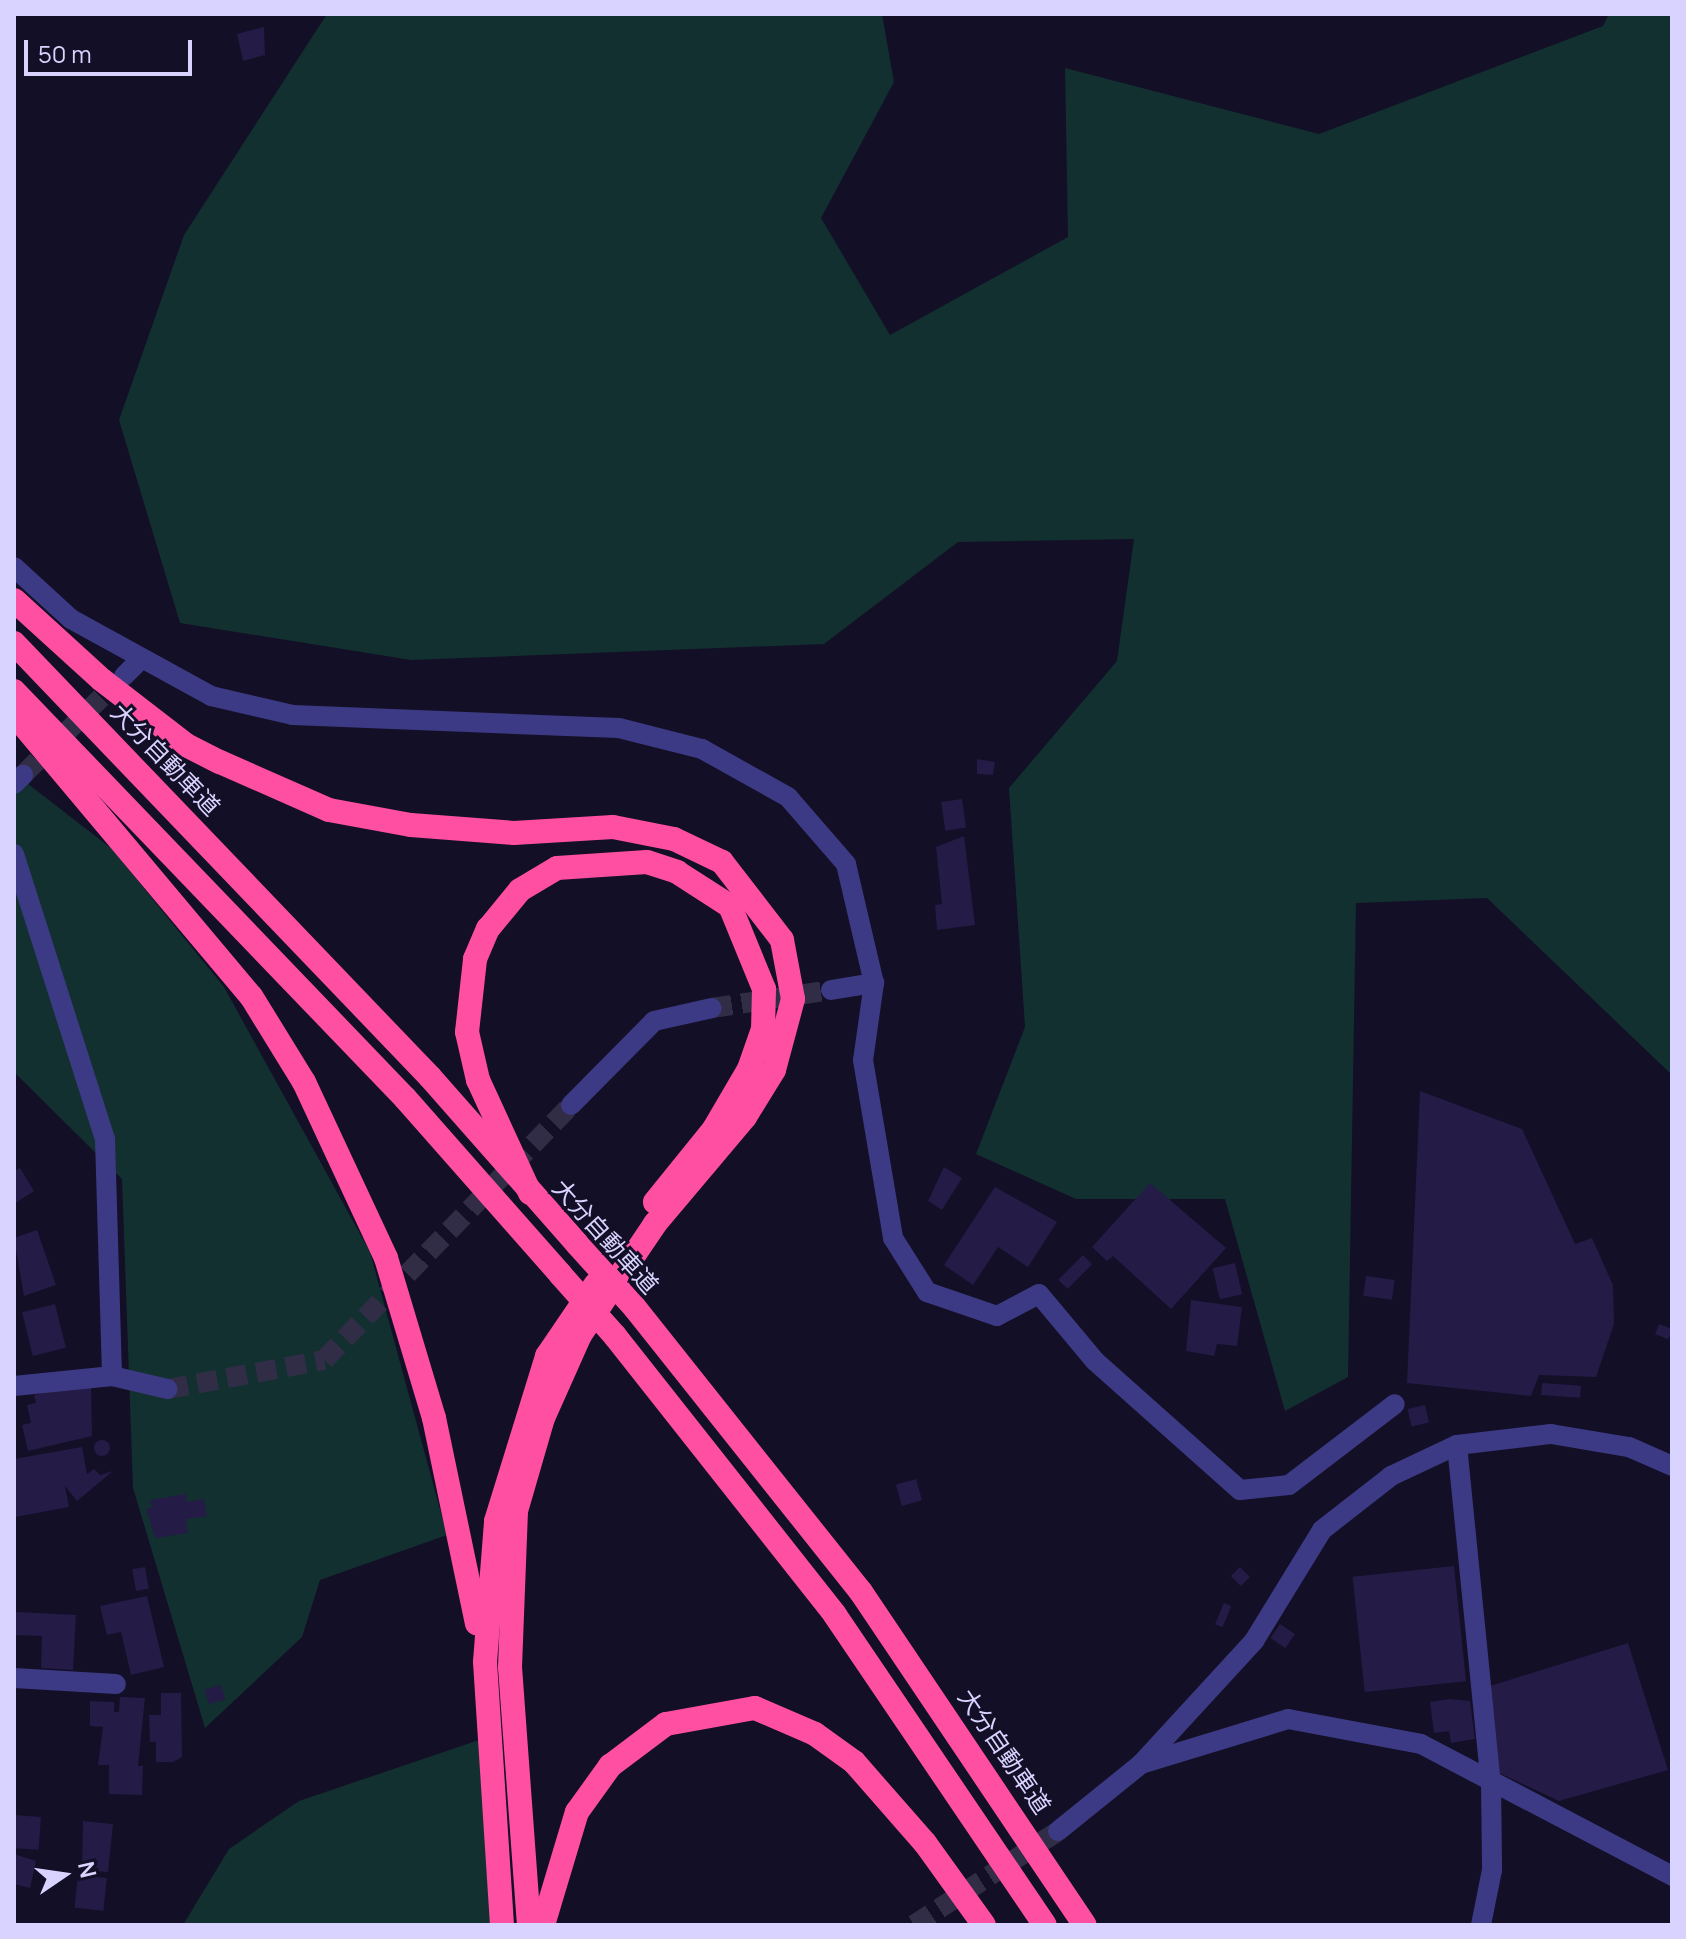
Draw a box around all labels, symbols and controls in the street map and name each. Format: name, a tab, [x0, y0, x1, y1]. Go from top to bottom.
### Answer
scale bar	[28, 24, 196, 74]
text: 50 m	[38, 37, 92, 70]
street label: 大分自動車道	[106, 697, 226, 821]
street label: 大分自動車道	[547, 1173, 665, 1299]
street label: 大分自動車道	[953, 1683, 1057, 1819]
north arrow	[24, 1835, 104, 1915]
text: N	[71, 1859, 104, 1881]

